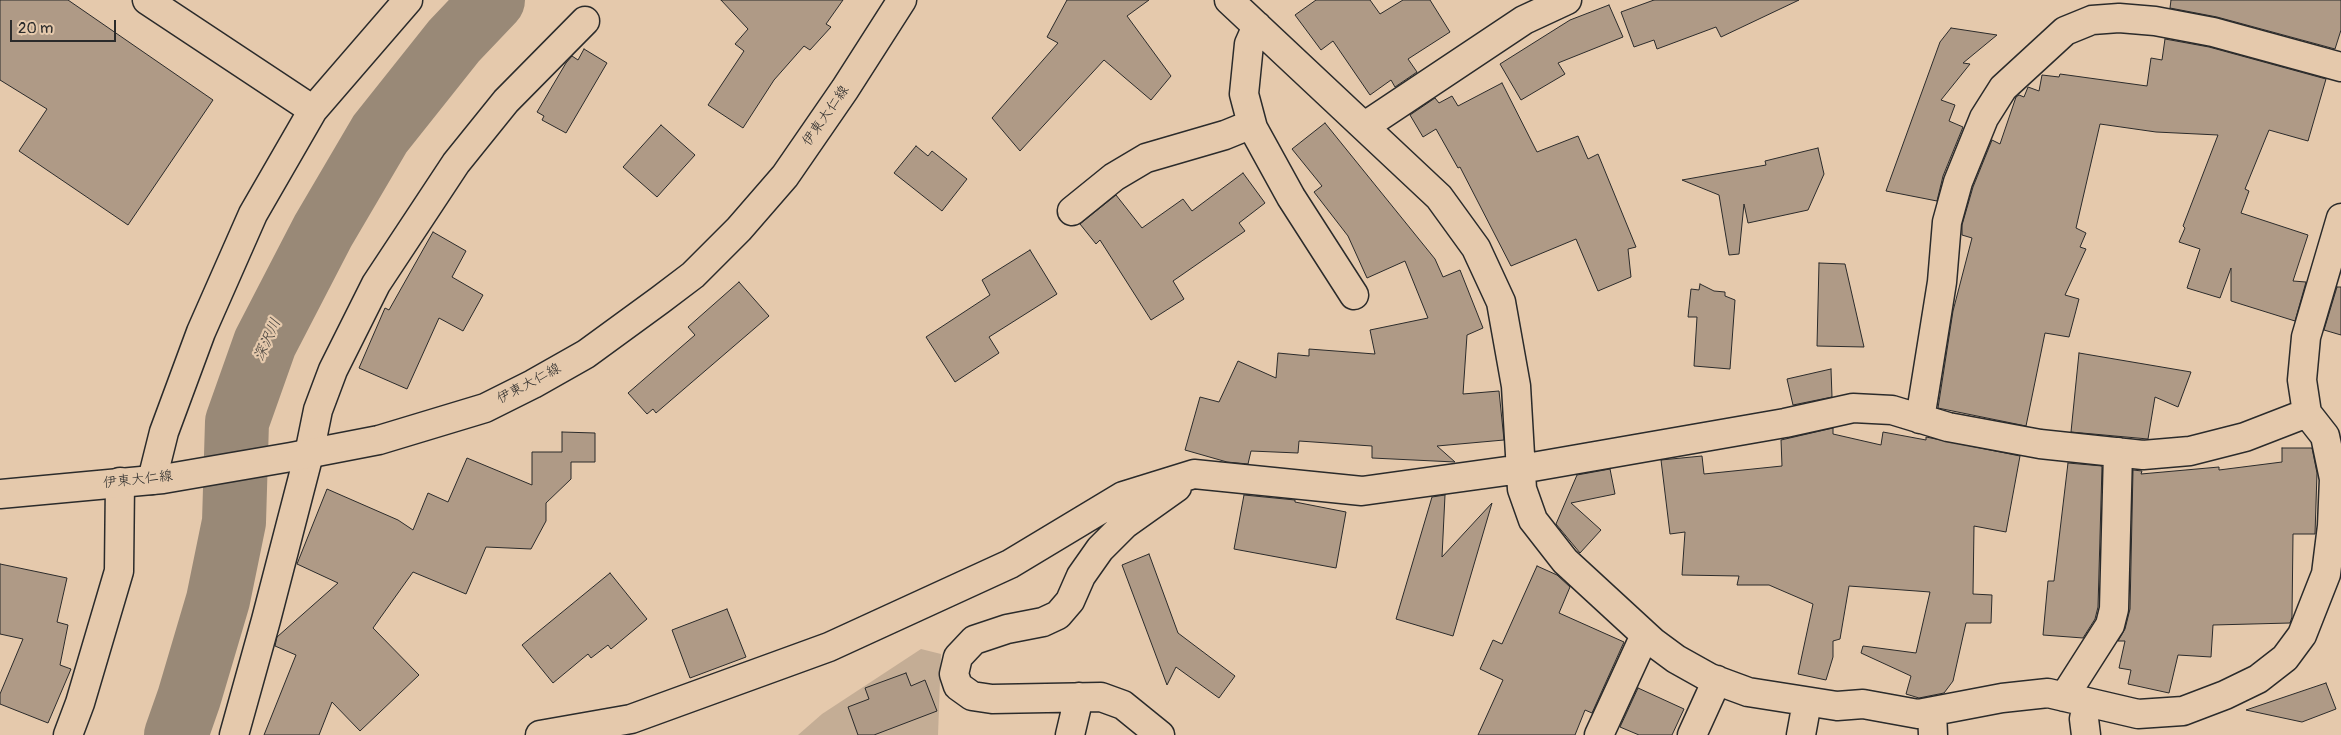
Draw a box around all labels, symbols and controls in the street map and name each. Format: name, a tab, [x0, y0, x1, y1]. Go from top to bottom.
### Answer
scale bar	[12, 10, 119, 42]
text: 20 m	[18, 19, 53, 38]
street label: 伊東大仁線	[799, 83, 853, 149]
water label: 深沢川	[251, 316, 285, 364]
street label: 伊東大仁線	[494, 360, 564, 408]
street label: 伊東大仁線	[102, 468, 174, 492]

